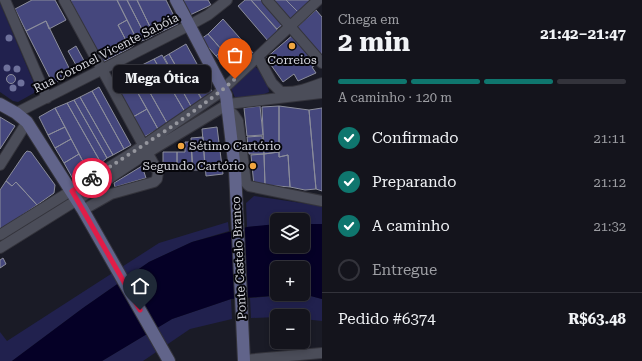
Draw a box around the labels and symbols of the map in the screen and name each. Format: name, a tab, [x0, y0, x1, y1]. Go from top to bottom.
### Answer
street label: Rua Coronel Vicente Sabóia	[31, 10, 181, 96]
pin	[218, 38, 252, 79]
marker: Correios	[287, 41, 297, 51]
place label: Correios	[267, 53, 317, 67]
callout: Mega Ótica	[113, 65, 211, 93]
place label: Sétimo Cartório	[189, 139, 281, 153]
marker: Sétimo Cartório	[176, 141, 186, 151]
courier	[72, 158, 112, 198]
place label: Segundo Cartório	[143, 159, 245, 173]
marker: Segundo Cartório	[248, 161, 258, 171]
street label: Ponte Castelo Branco	[229, 196, 249, 320]
pin	[123, 269, 157, 310]

